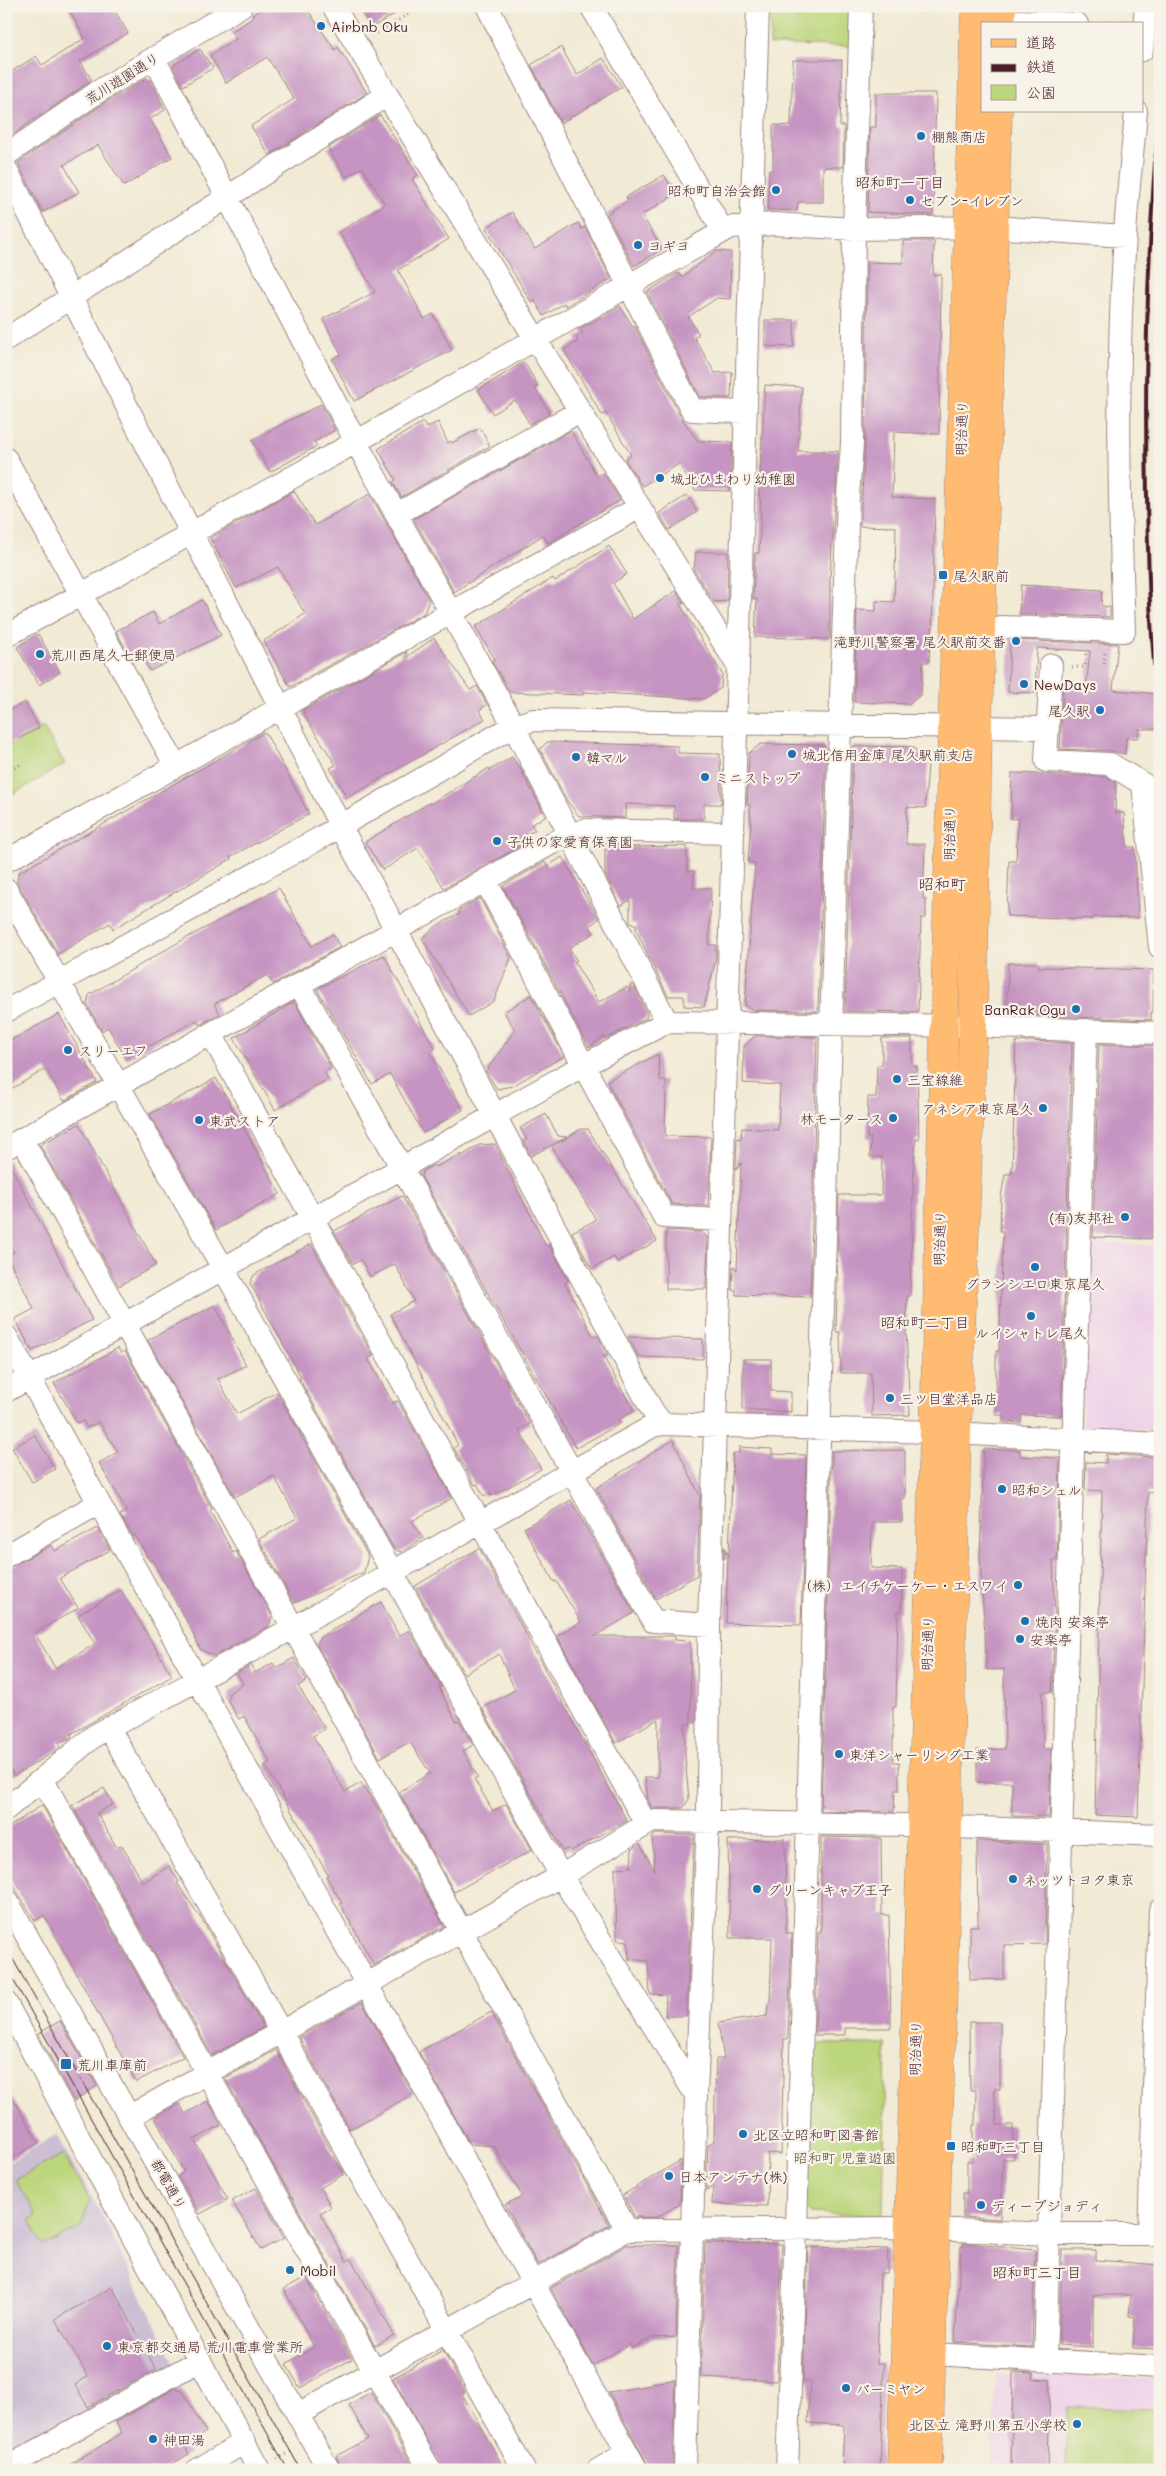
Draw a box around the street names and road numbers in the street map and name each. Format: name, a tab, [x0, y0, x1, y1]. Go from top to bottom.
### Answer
street label: 荒川遊園通り	[81, 48, 163, 108]
street label: 明治通り	[951, 400, 971, 456]
street label: 明治通り	[939, 805, 959, 861]
street label: 明治通り	[929, 1210, 949, 1266]
street label: 明治通り	[917, 1615, 937, 1671]
street label: 明治通り	[905, 2020, 925, 2076]
street label: 都電通り	[147, 2155, 191, 2213]

